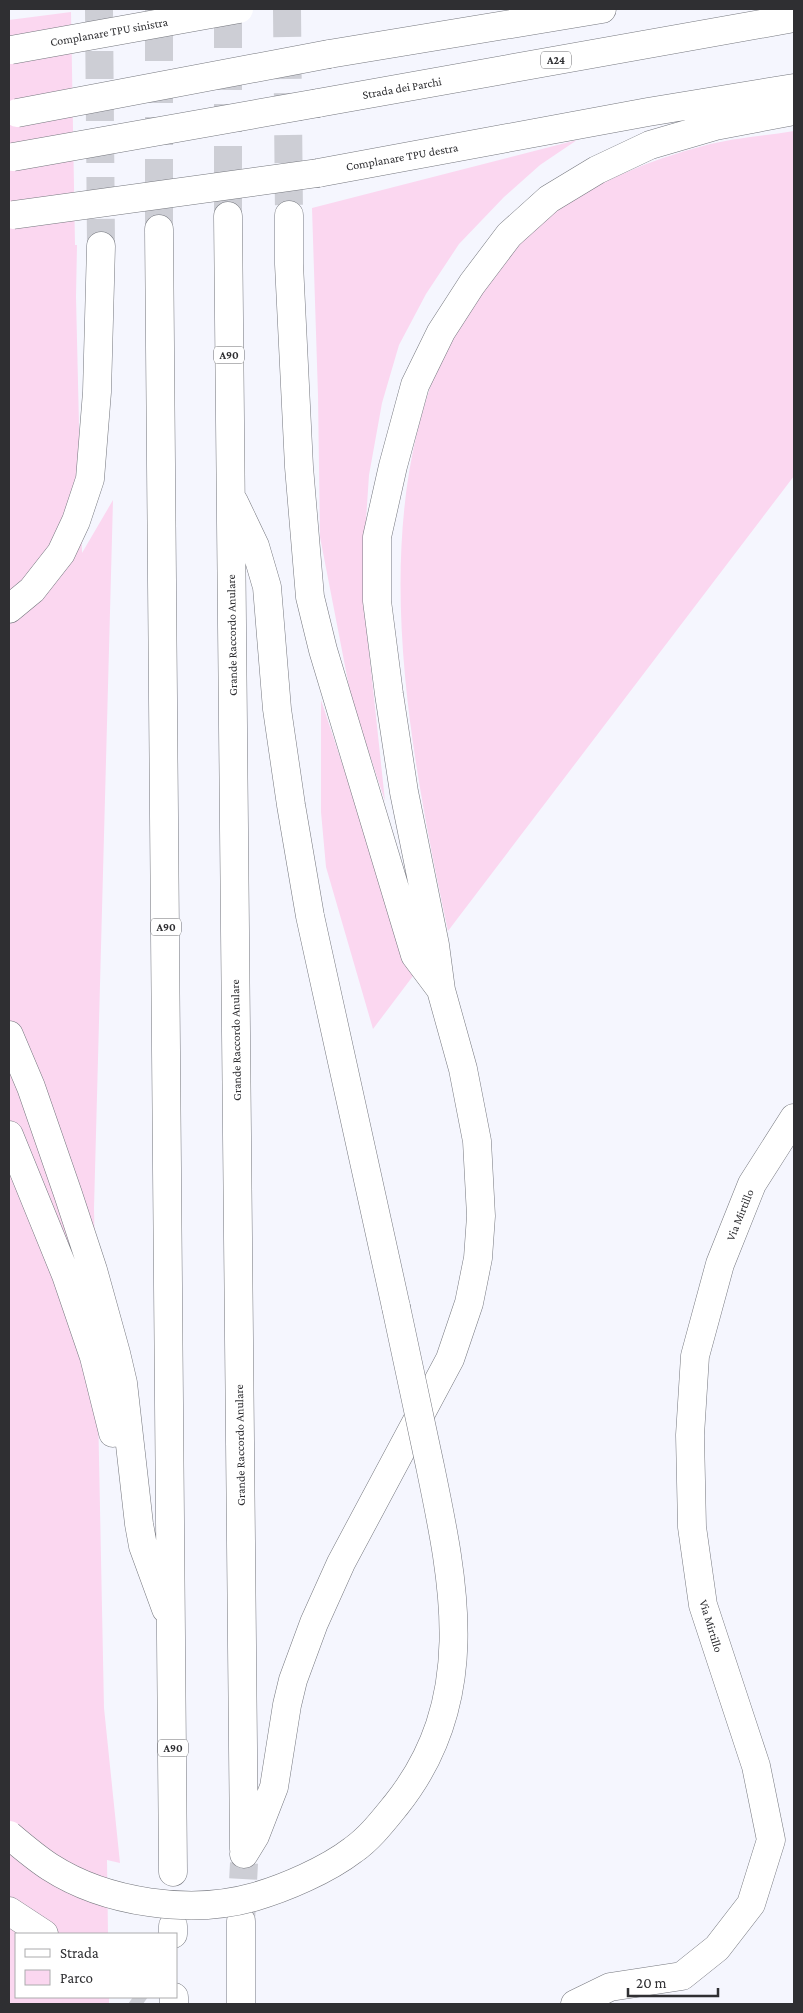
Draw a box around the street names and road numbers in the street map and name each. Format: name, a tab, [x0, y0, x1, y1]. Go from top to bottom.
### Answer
street label: Complanare TPU sinistra	[49, 15, 169, 49]
road number: A24	[541, 52, 571, 68]
street label: Strada dei Parchi	[361, 74, 443, 102]
street label: Complanare TPU destra	[345, 140, 460, 174]
road number: A90	[214, 346, 244, 364]
street label: Grande Raccordo Anulare	[224, 574, 240, 696]
road number: A90	[151, 919, 181, 936]
street label: Grande Raccordo Anulare	[228, 979, 244, 1101]
street label: Via Mirtillo	[723, 1187, 757, 1243]
street label: Grande Raccordo Anulare	[232, 1384, 248, 1506]
street label: Via Mirtillo	[696, 1598, 726, 1654]
road number: A90	[158, 1740, 188, 1756]

